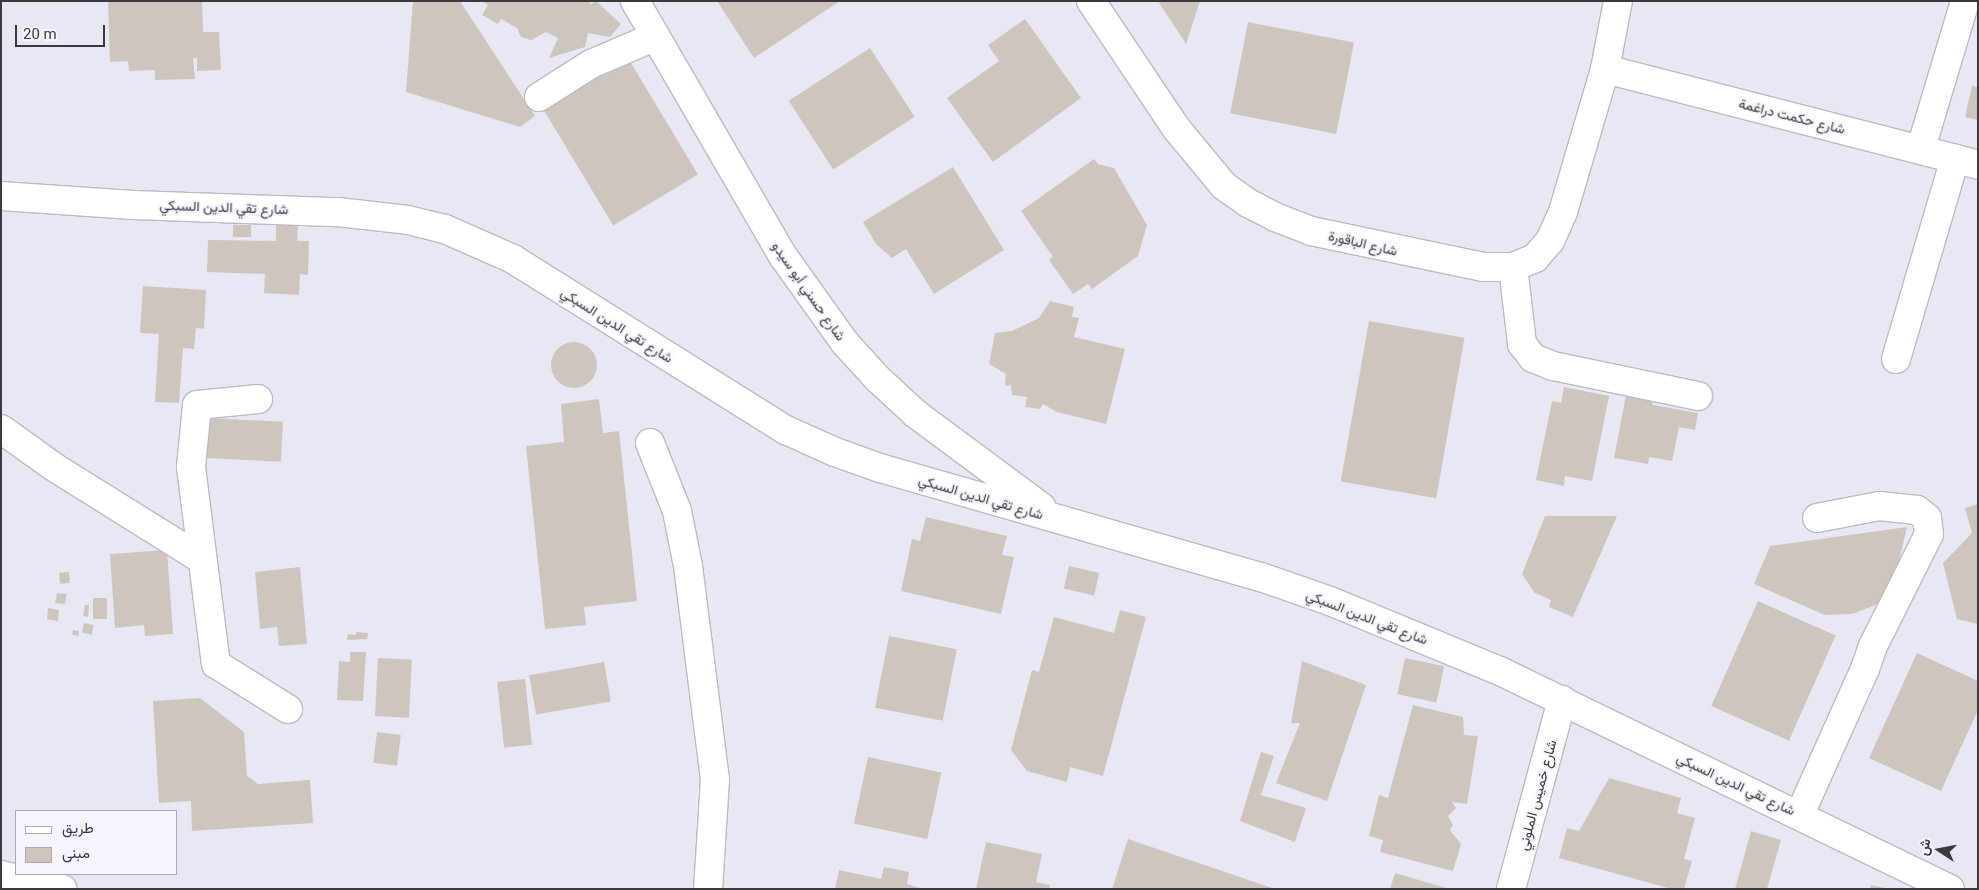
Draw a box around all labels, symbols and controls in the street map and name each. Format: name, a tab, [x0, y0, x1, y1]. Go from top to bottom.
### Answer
scale bar	[18, 15, 108, 47]
text: 20 m	[23, 25, 57, 43]
street label: شارع حكمت دراغمة	[1737, 95, 1847, 137]
street label: شارع تقي الدين السبكي	[159, 196, 289, 218]
street label: شارع الباقورة	[1327, 227, 1399, 259]
street label: شارع حسني أبو سيدو	[769, 238, 849, 344]
street label: شارع تقي الدين السبكي	[558, 284, 676, 366]
street label: شارع تقي الدين السبكي	[917, 471, 1045, 523]
street label: شارع تقي الدين السبكي	[1304, 586, 1430, 648]
street label: شارع خميس الملوني	[1514, 738, 1560, 852]
street label: شارع تقي الدين السبكي	[1674, 749, 1798, 819]
legend	[15, 810, 178, 875]
text: طريق	[62, 819, 94, 837]
north arrow	[1914, 825, 1964, 875]
text: ش	[1915, 837, 1934, 857]
text: مبنى	[62, 844, 90, 862]

